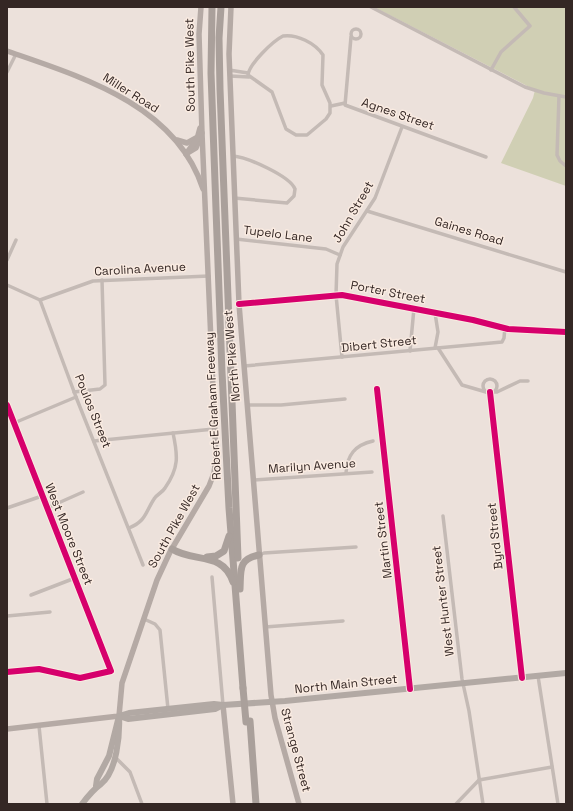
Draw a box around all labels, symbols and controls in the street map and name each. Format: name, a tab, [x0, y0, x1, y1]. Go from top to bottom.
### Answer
street label: South Pike West	[181, 18, 199, 112]
street label: Miller Road	[100, 69, 162, 117]
street label: Agnes Street	[360, 94, 436, 134]
street label: John Street	[329, 178, 377, 246]
street label: Gaines Road	[433, 213, 505, 249]
street label: Tupelo Lane	[242, 222, 314, 246]
street label: Carolina Avenue	[94, 259, 186, 279]
street label: Porter Street	[349, 277, 427, 307]
street label: North Pike West	[220, 310, 244, 402]
street label: Robert E Graham Freeway	[201, 332, 225, 480]
street label: Dibert Street	[341, 332, 417, 356]
street label: Poulos Street	[71, 372, 115, 450]
street label: Marilyn Avenue	[268, 455, 356, 477]
street label: West Moore Street	[41, 481, 97, 587]
street label: South Pike West	[144, 481, 204, 571]
street label: Martin Street	[370, 501, 396, 579]
street label: Byrd Street	[484, 502, 506, 570]
street label: West Hunter Street	[428, 545, 458, 657]
street label: North Main Street	[294, 671, 398, 697]
street label: Strange Street	[277, 706, 315, 794]

